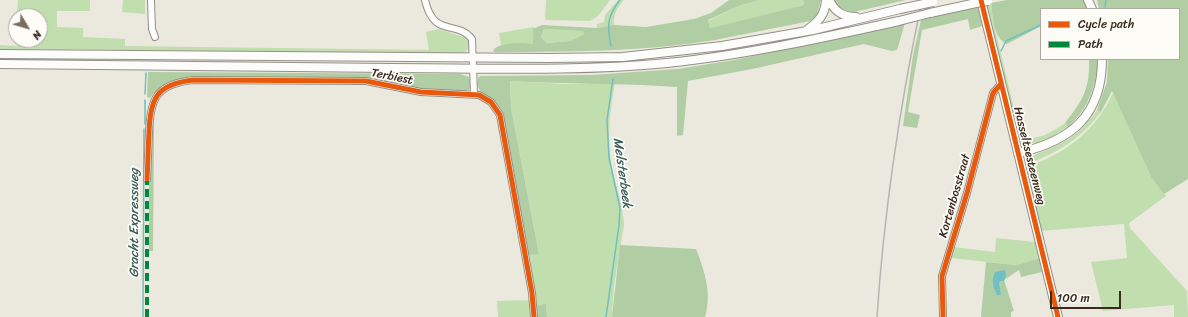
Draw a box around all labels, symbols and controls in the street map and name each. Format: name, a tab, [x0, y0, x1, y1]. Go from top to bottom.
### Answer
north arrow	[8, 8, 48, 48]
legend	[1040, 8, 1180, 60]
text: Cycle path	[1078, 13, 1134, 35]
text: N	[27, 26, 47, 44]
text: Path	[1078, 33, 1103, 55]
street label: Terbiest	[370, 66, 414, 88]
street label: Hasseltsesteenweg	[1010, 105, 1048, 207]
water label: Melsterbeek	[609, 137, 635, 209]
street label: Kortenbosstraat	[936, 153, 974, 239]
water label: Gracht Expressweg	[127, 168, 143, 278]
scale bar	[1052, 283, 1123, 309]
text: 100 m	[1057, 287, 1090, 309]

